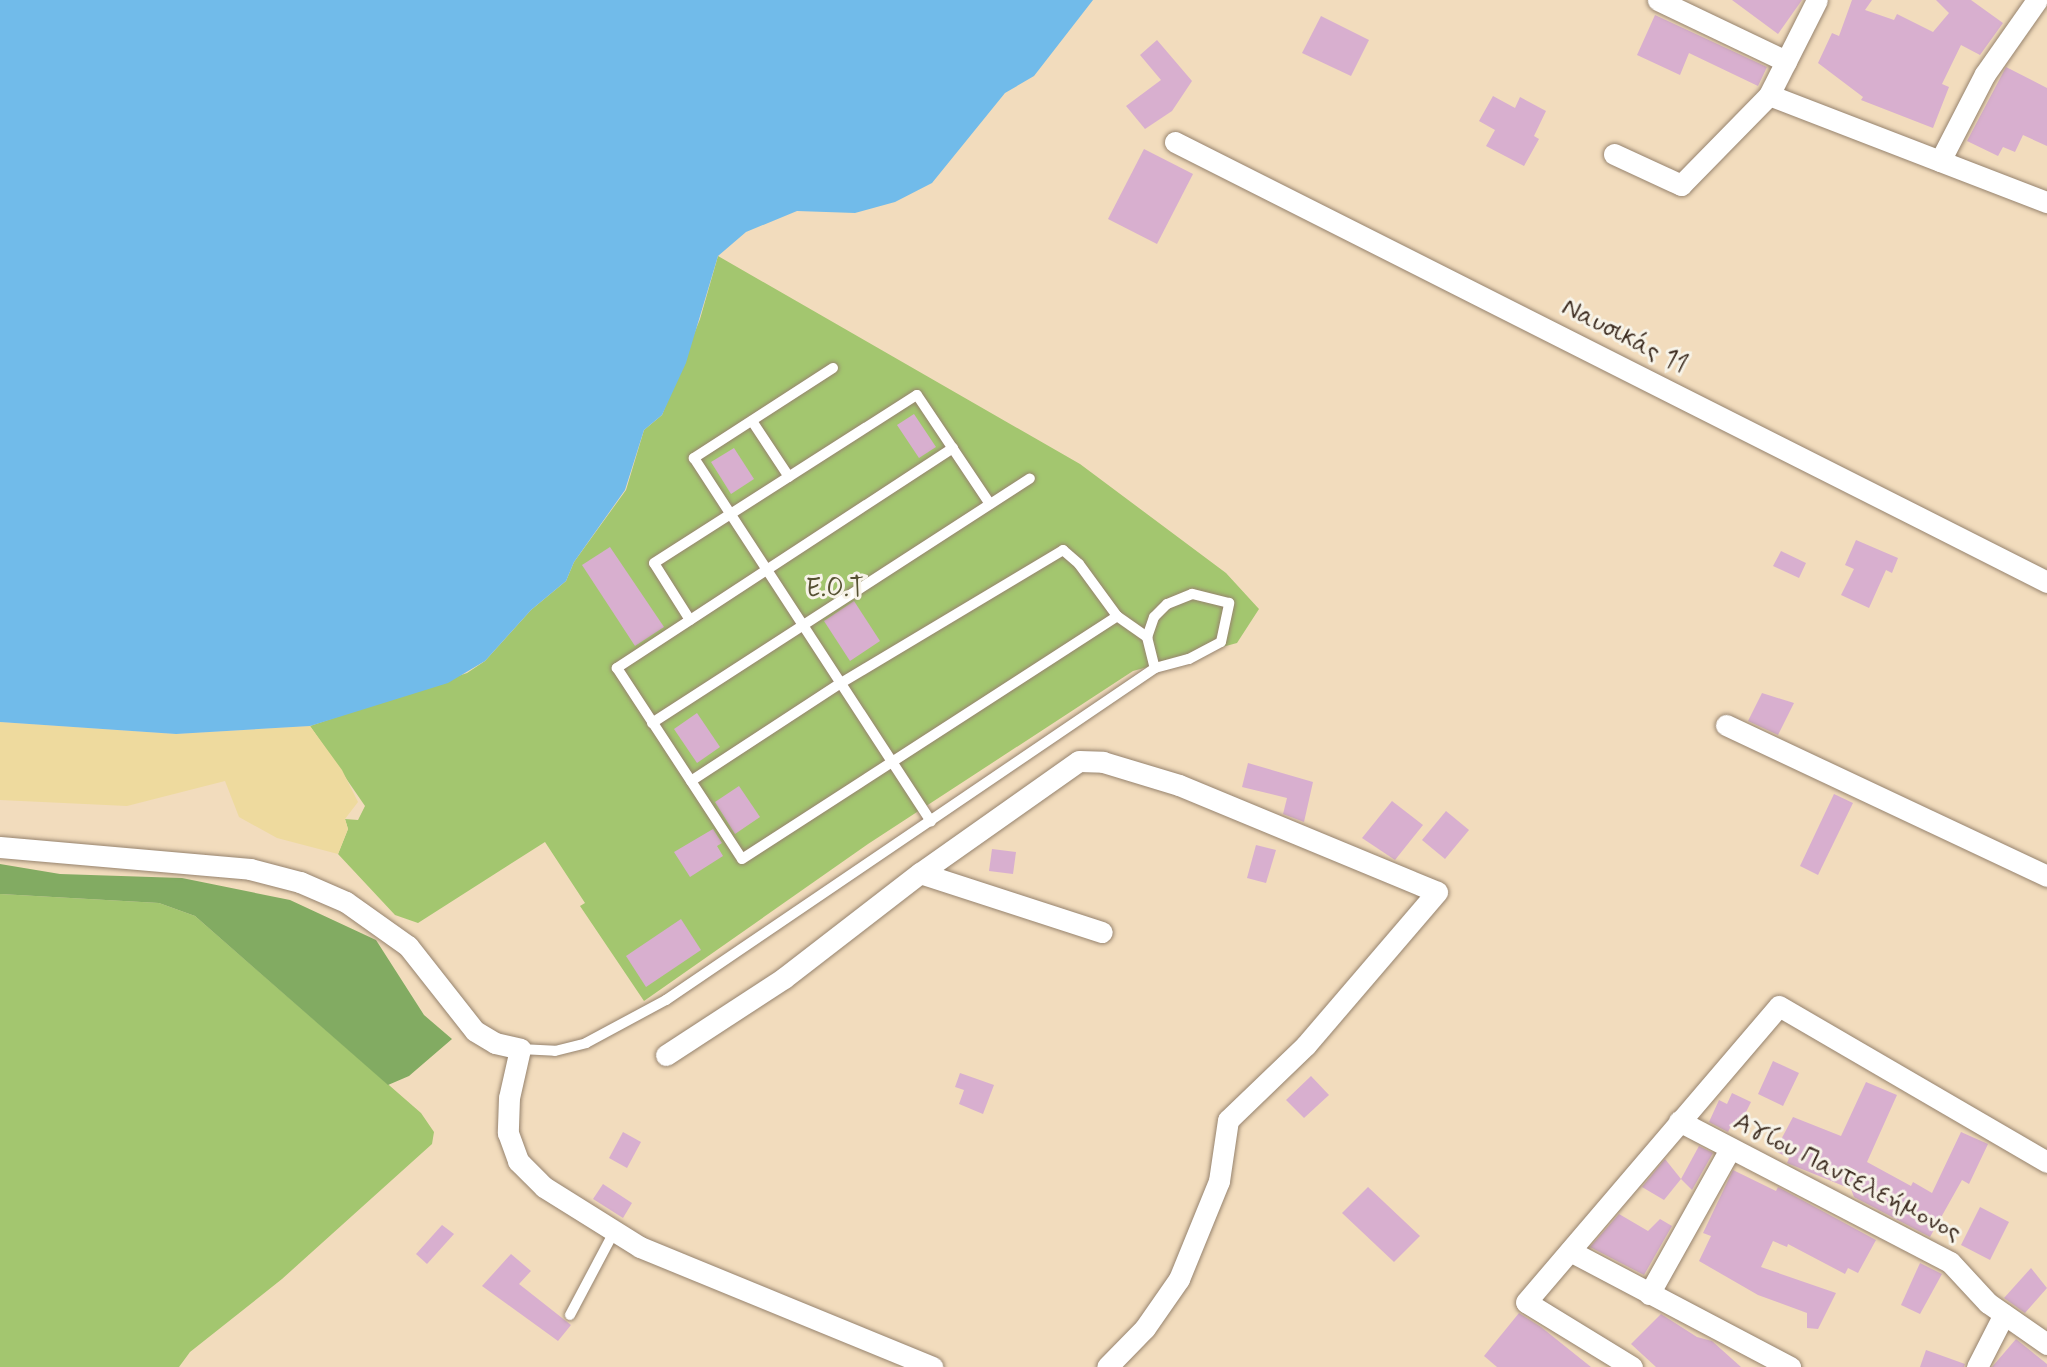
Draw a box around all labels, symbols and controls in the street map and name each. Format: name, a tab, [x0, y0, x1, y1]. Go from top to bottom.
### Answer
street label: Ναυσικάς 11	[1556, 292, 1692, 382]
park label: E.O.T	[806, 574, 864, 606]
street label: Αγίου Παντελεήμονος	[1728, 1107, 1966, 1249]

